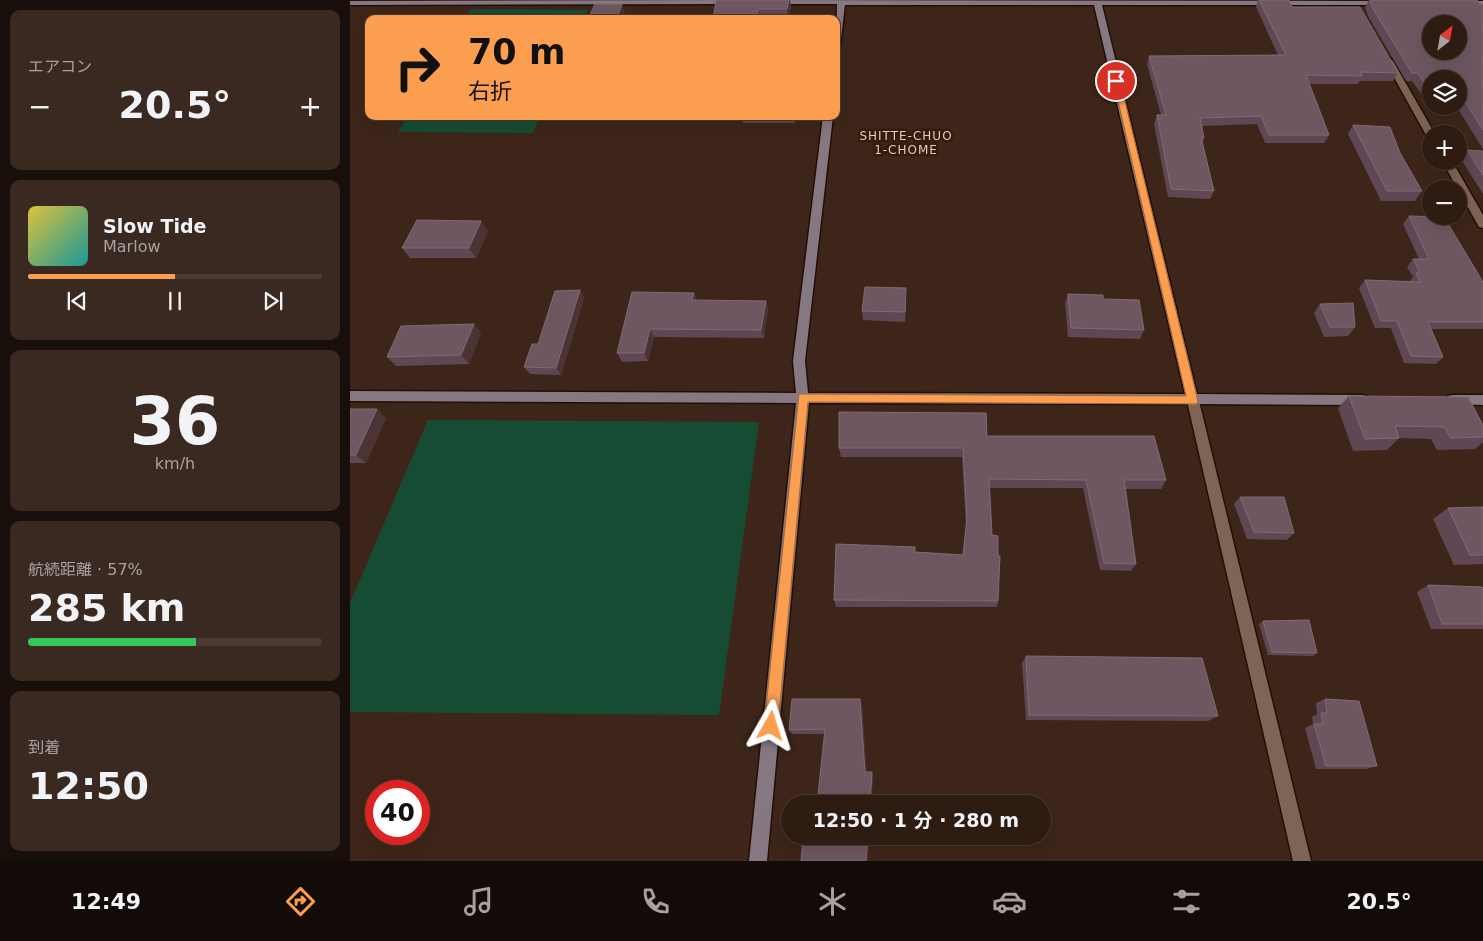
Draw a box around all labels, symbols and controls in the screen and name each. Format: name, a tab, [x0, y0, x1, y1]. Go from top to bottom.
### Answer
north arrow	[1422, 15, 1468, 60]
map controls	[1422, 15, 1467, 225]
text: 70 m	[468, 32, 565, 72]
icon: right	[385, 35, 450, 100]
text: エアコン	[28, 57, 92, 76]
pin	[1095, 60, 1137, 102]
icon: arrive	[1102, 67, 1130, 95]
button: layers	[1422, 70, 1467, 115]
text: 右折	[468, 79, 512, 104]
text: 20.5°	[119, 83, 231, 127]
text: −	[28, 90, 51, 123]
text: +	[299, 90, 322, 123]
button: +	[1422, 125, 1467, 170]
district label: SHITTE-CHUO 1-CHOME	[859, 129, 953, 157]
button: −	[1422, 180, 1467, 225]
text: Slow Tide	[103, 215, 206, 237]
text: Marlow	[103, 237, 161, 256]
icon: previous	[63, 287, 91, 315]
icon: pause	[161, 287, 189, 315]
icon: next	[259, 287, 287, 315]
text: 36	[130, 384, 220, 459]
text: km/h	[155, 454, 195, 473]
text: 航続距離 · 57%	[28, 560, 143, 579]
text: 285 km	[28, 586, 185, 630]
position arrow	[744, 699, 796, 751]
text: 到着	[28, 738, 60, 757]
text: 12:50	[28, 764, 149, 808]
speed limit sign: 40	[365, 780, 430, 845]
text: 12:50 · 1 分 · 280 m	[813, 809, 1019, 831]
icon: directions	[283, 884, 318, 919]
icon: music	[461, 884, 496, 919]
icon: phone	[638, 884, 673, 919]
icon: climate	[815, 884, 850, 919]
icon: car	[992, 884, 1027, 919]
icon: filters	[1169, 884, 1204, 919]
text: 12:49	[71, 889, 141, 914]
text: 20.5°	[1347, 889, 1412, 914]

